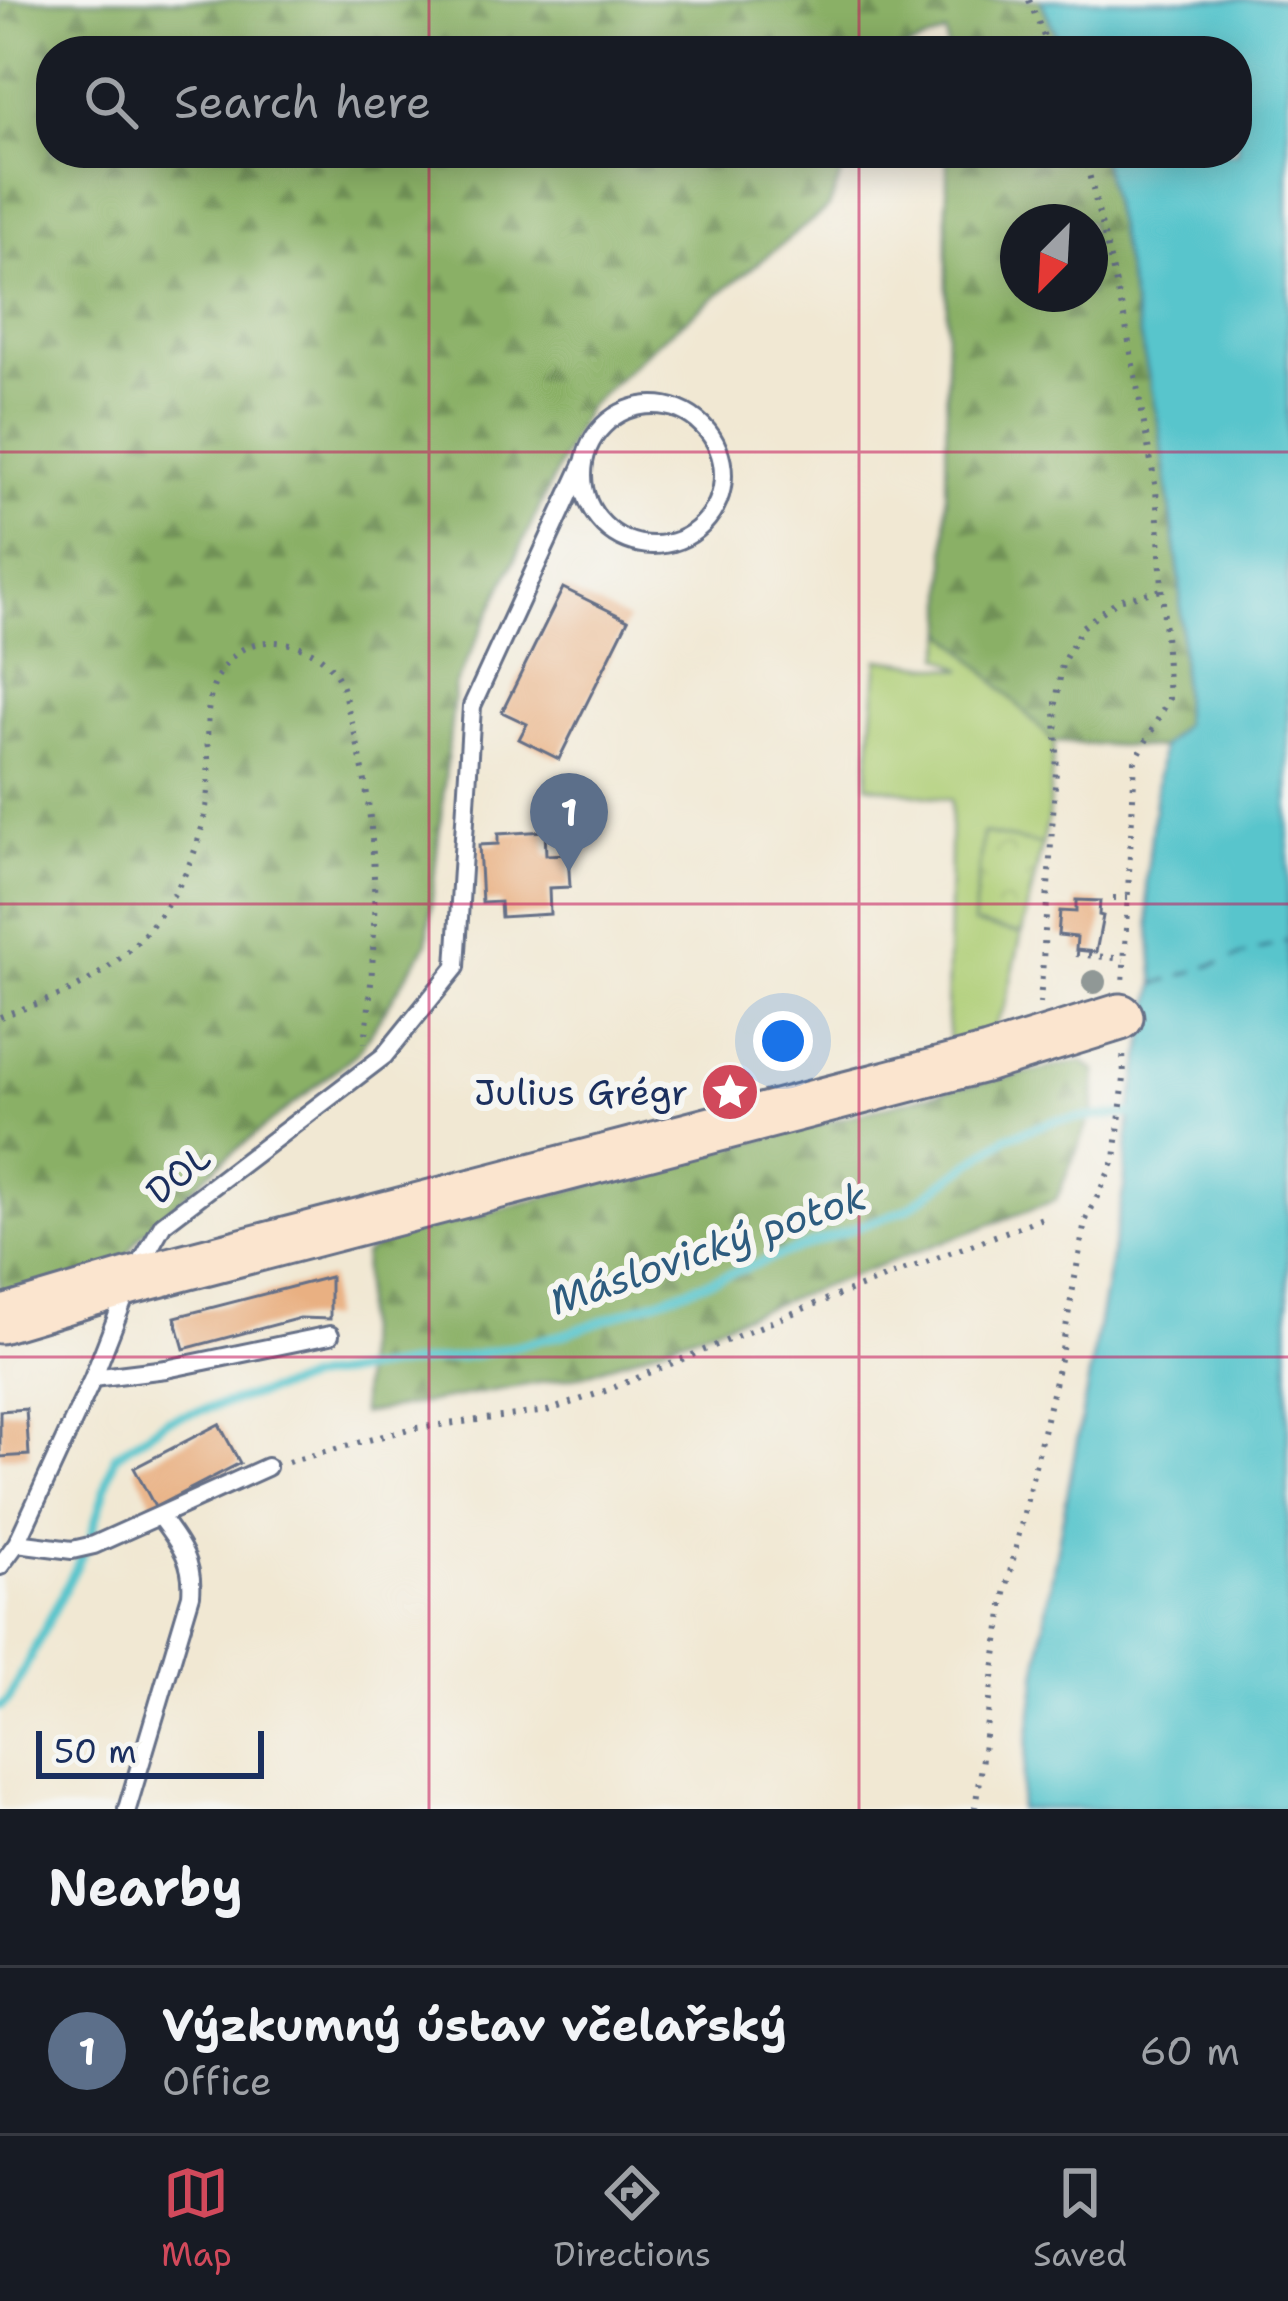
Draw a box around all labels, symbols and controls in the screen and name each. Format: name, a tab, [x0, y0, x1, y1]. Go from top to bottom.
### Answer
search box	[36, 36, 1252, 168]
icon: search	[78, 69, 144, 135]
text: Search here	[174, 72, 431, 132]
north arrow	[1000, 204, 1108, 312]
pin: 1	[530, 773, 608, 872]
your location	[753, 1011, 813, 1071]
place icon: Julius Grégr	[699, 1061, 761, 1123]
place label: Julius Grégr	[474, 1068, 688, 1117]
street label: DOL	[136, 1133, 221, 1215]
water label: Máslovický potok	[543, 1169, 873, 1327]
scale bar	[36, 1725, 264, 1778]
text: 50 m	[54, 1729, 137, 1774]
text: Nearby	[48, 1853, 243, 1921]
text: Výzkumný ústav včelařský	[162, 1995, 787, 2055]
text: 1	[78, 2025, 96, 2077]
text: 60 m	[1140, 2025, 1240, 2077]
text: Office	[162, 2055, 272, 2107]
tab: Map	[161, 2160, 232, 2277]
tab: Directions	[554, 2160, 711, 2277]
tab: Saved	[1033, 2160, 1127, 2277]

